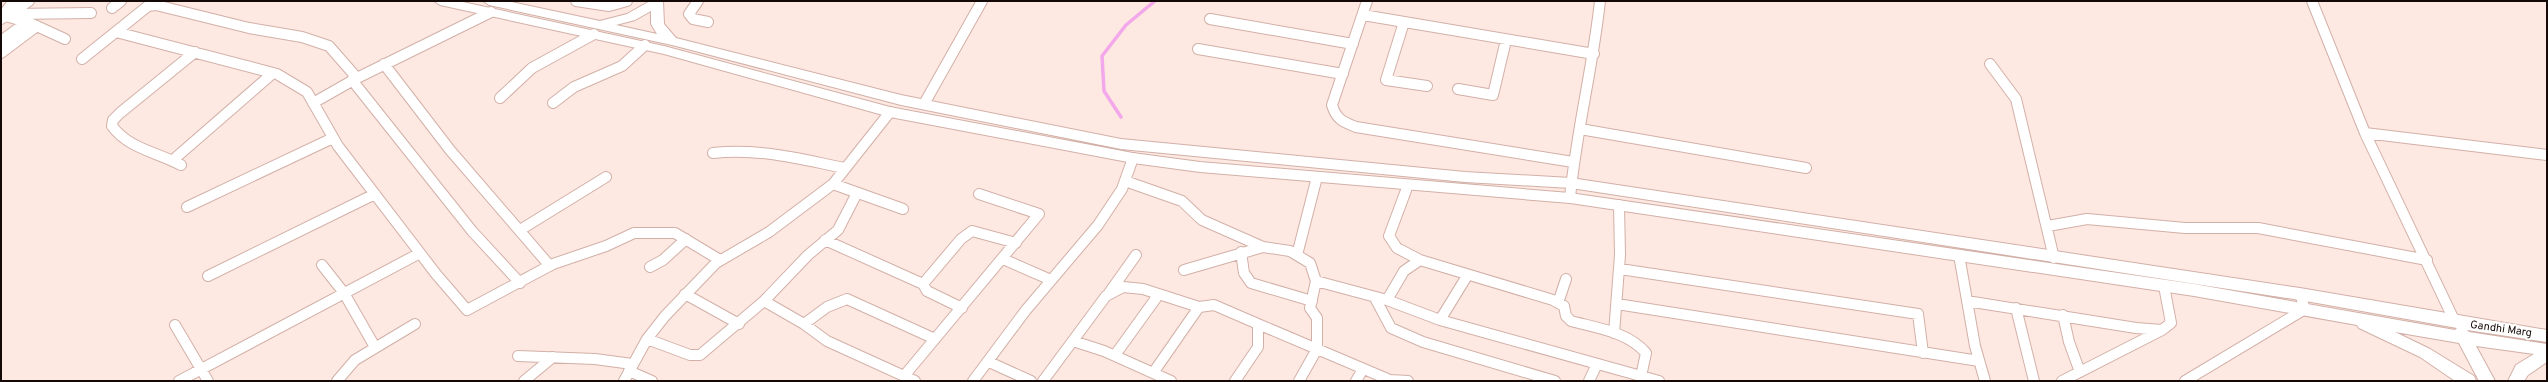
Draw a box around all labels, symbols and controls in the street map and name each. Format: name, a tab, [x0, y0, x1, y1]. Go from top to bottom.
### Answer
street label: Gandhi Marg	[2469, 318, 2533, 340]

